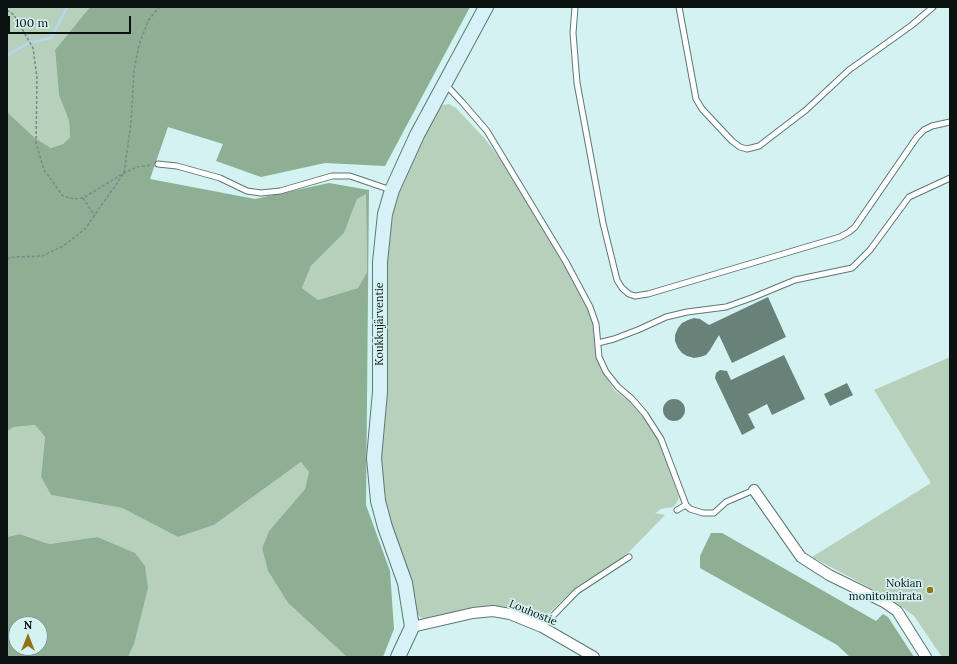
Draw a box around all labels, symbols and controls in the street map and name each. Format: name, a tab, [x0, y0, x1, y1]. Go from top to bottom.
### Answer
scale bar	[10, 8, 133, 34]
text: 100 m	[15, 15, 48, 30]
street label: Koukkujärventie	[373, 282, 387, 366]
place label: Nokian monitoimirata	[849, 577, 922, 603]
marker: Nokian monitoimirata	[925, 585, 935, 595]
street label: Louhostie	[507, 597, 559, 629]
north arrow	[8, 616, 48, 656]
text: N	[24, 618, 32, 632]

